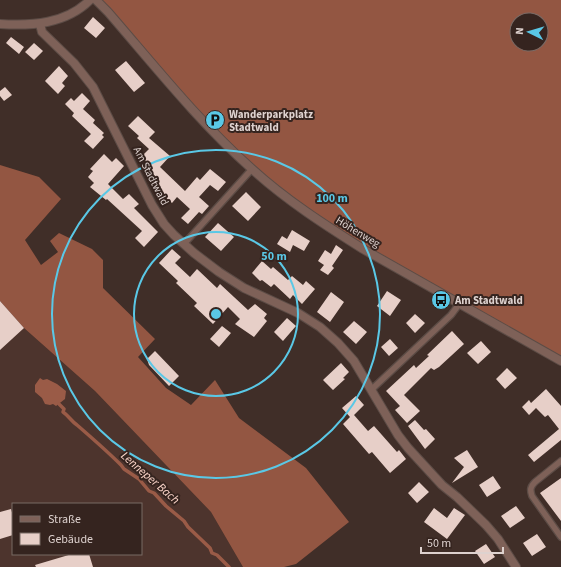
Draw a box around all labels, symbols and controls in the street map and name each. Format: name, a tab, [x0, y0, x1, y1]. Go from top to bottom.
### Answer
north arrow	[509, 12, 549, 52]
text: N	[512, 27, 527, 35]
place label: Wanderparkplatz Stadtwald	[229, 107, 313, 135]
parking icon: Wanderparkplatz Stadtwald	[204, 109, 226, 131]
street label: Am Stadtwald	[130, 144, 172, 208]
text: 100 m	[316, 190, 348, 207]
street label: Höhenweg	[333, 213, 383, 251]
text: 50 m	[261, 248, 287, 265]
bus stop icon: Am Stadtwald	[430, 289, 452, 311]
place label: Am Stadtwald	[454, 293, 523, 308]
centre of rings	[209, 307, 223, 321]
water label: Lenneper Bach	[117, 448, 183, 508]
legend	[12, 503, 142, 555]
text: Straße	[48, 511, 81, 528]
scale bar	[421, 529, 503, 555]
text: Gebäude	[48, 531, 93, 548]
text: 50 m	[427, 535, 451, 552]

